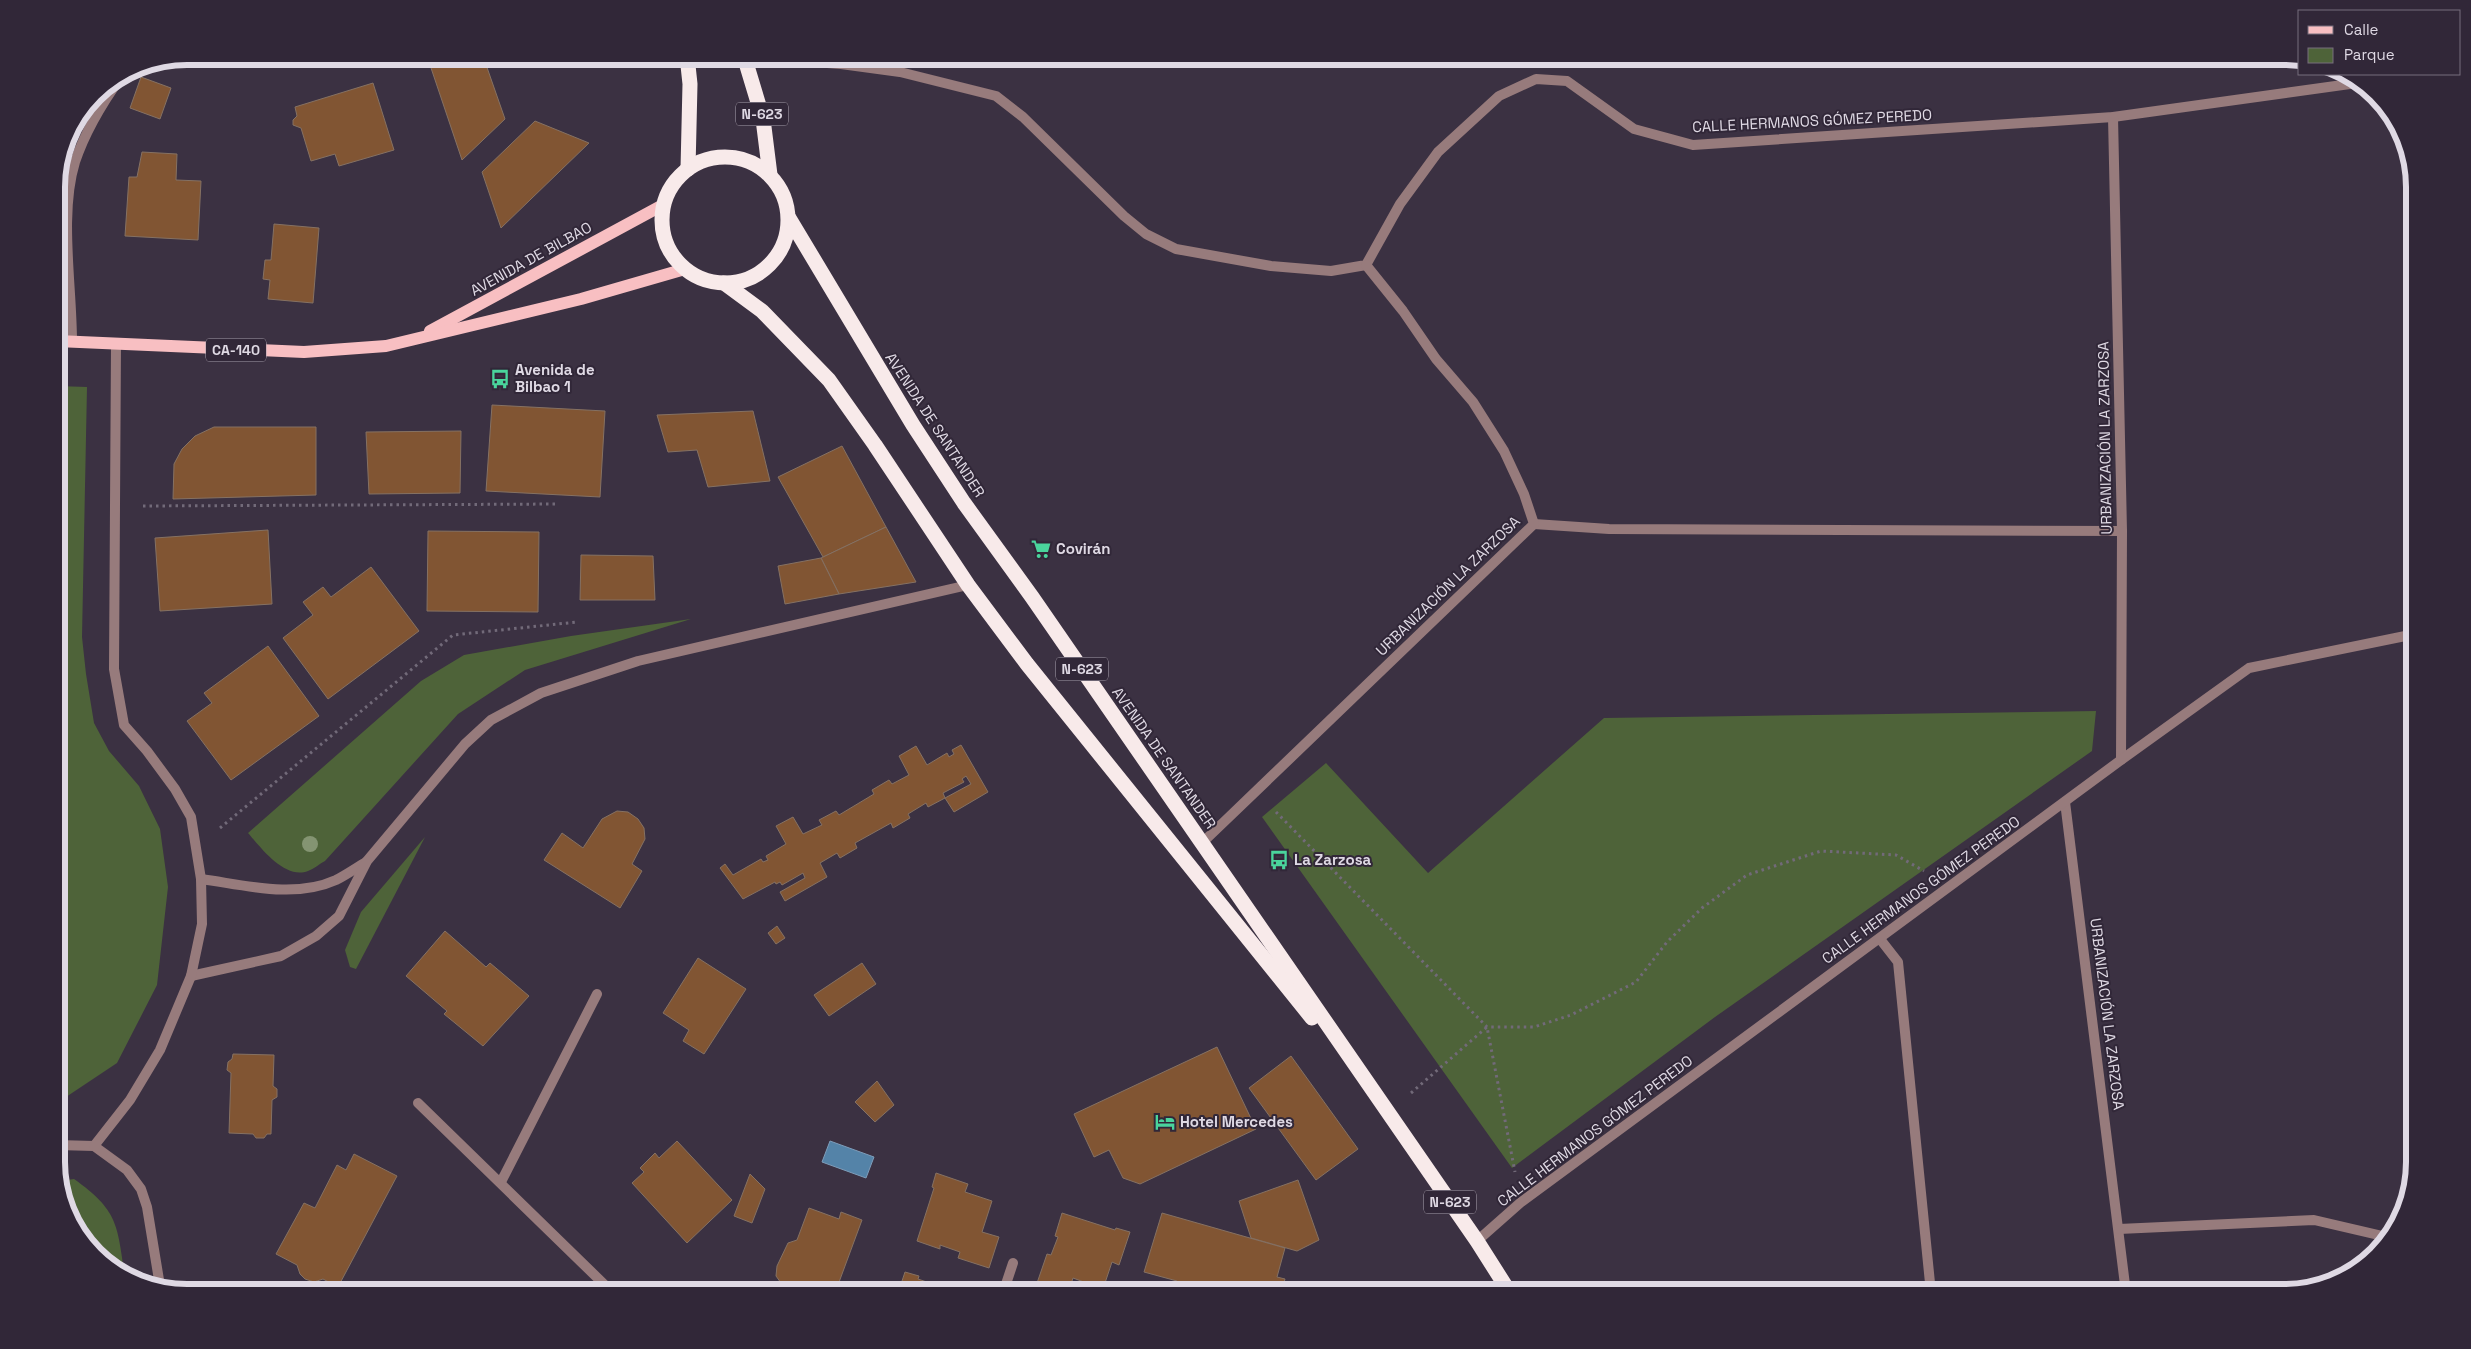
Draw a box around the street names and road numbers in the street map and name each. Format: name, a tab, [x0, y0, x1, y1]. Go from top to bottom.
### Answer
road number: N-623	[736, 102, 788, 126]
street label: CALLE HERMANOS GÓMEZ PEREDO	[1692, 105, 1932, 136]
street label: AVENIDA DE BILBAO	[467, 217, 595, 300]
road number: CA-140	[206, 338, 266, 362]
street label: URBANIZACIÓN LA ZARZOSA	[2093, 341, 2116, 535]
street label: AVENIDA DE SANTANDER	[882, 349, 989, 501]
street label: URBANIZACIÓN LA ZARZOSA	[1371, 511, 1524, 660]
road number: N-623	[1056, 658, 1108, 681]
street label: AVENIDA DE SANTANDER	[1108, 683, 1221, 832]
street label: CALLE HERMANOS GÓMEZ PEREDO	[1818, 811, 2023, 968]
street label: URBANIZACIÓN LA ZARZOSA	[2086, 917, 2129, 1112]
street label: CALLE HERMANOS GÓMEZ PEREDO	[1493, 1051, 1696, 1210]
road number: N-623	[1424, 1190, 1476, 1214]

